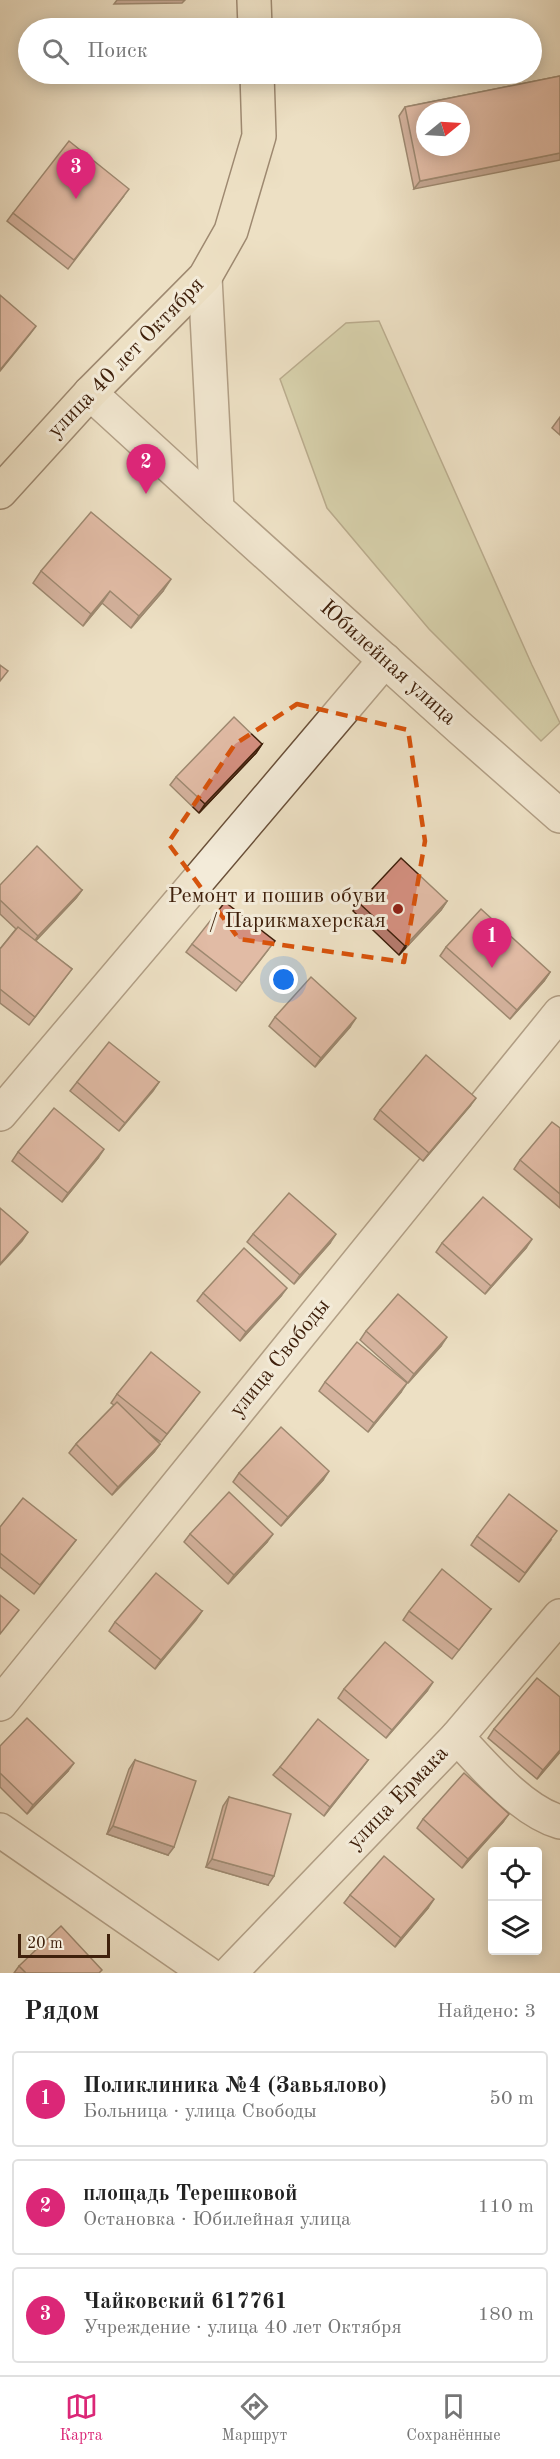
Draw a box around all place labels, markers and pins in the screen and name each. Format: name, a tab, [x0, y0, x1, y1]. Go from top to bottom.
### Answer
pin: 3	[56, 150, 96, 199]
pin: 2	[126, 444, 166, 494]
place label: Ремонт и пошив обуви / Парикмахерская	[168, 885, 386, 932]
marker: Ремонт и пошив обуви / Парикмахерская	[391, 902, 405, 916]
pin: 1	[472, 918, 512, 968]

